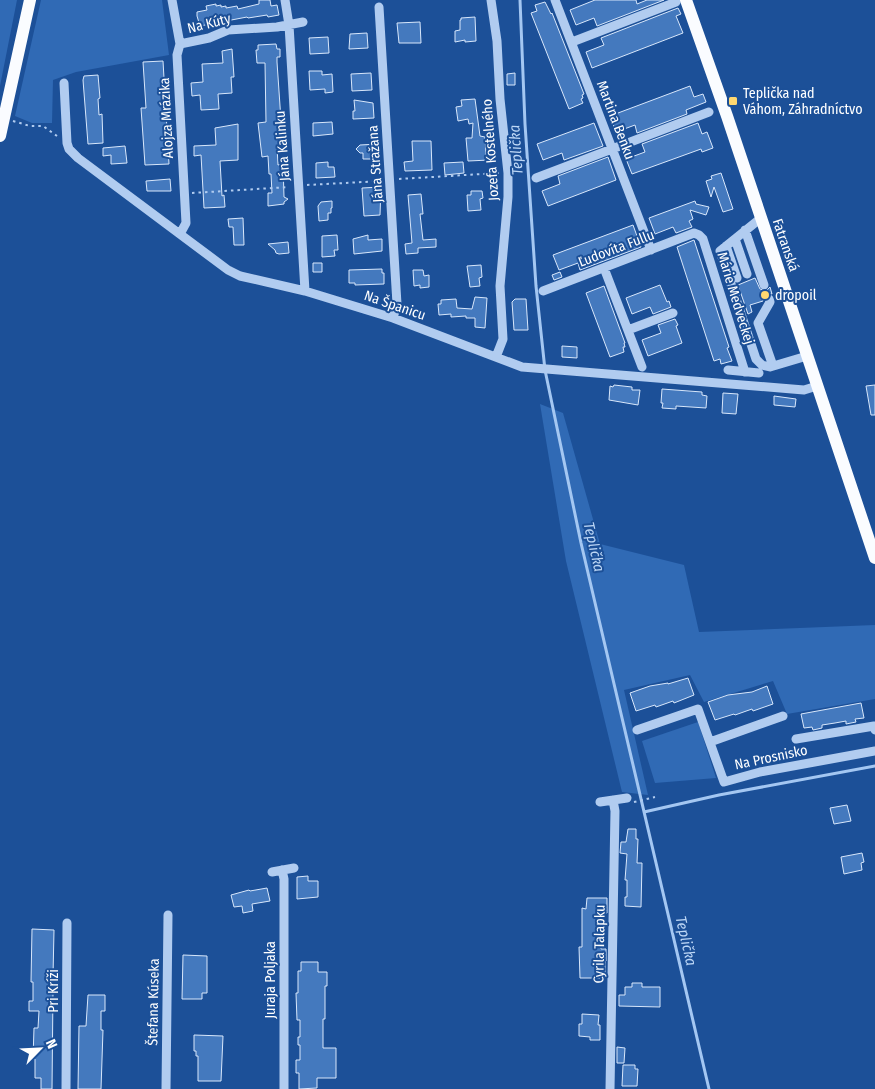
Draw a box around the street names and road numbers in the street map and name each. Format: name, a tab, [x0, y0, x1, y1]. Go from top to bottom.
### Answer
street label: Na Kúty	[186, 10, 233, 37]
street label: Alojza Mrázika	[156, 77, 177, 159]
street label: Martina Benku	[593, 78, 638, 162]
street label: Jozefa Kostelného	[478, 98, 503, 202]
street label: Jána Kalinku	[272, 110, 293, 182]
street label: Jána Stražana	[364, 125, 387, 203]
street label: Fatranská	[769, 217, 802, 274]
street label: Ľudovíta Fullu	[576, 226, 657, 271]
street label: Márie Medveckej	[713, 250, 758, 346]
street label: Na Španicu	[362, 286, 428, 324]
street label: Na Prosnisko	[733, 741, 809, 774]
street label: Cyrila Talapku	[590, 904, 609, 984]
street label: Juraja Poljaka	[262, 941, 279, 1019]
street label: Štefana Kúseka	[143, 958, 163, 1046]
street label: Pri Kríži	[45, 969, 62, 1013]

